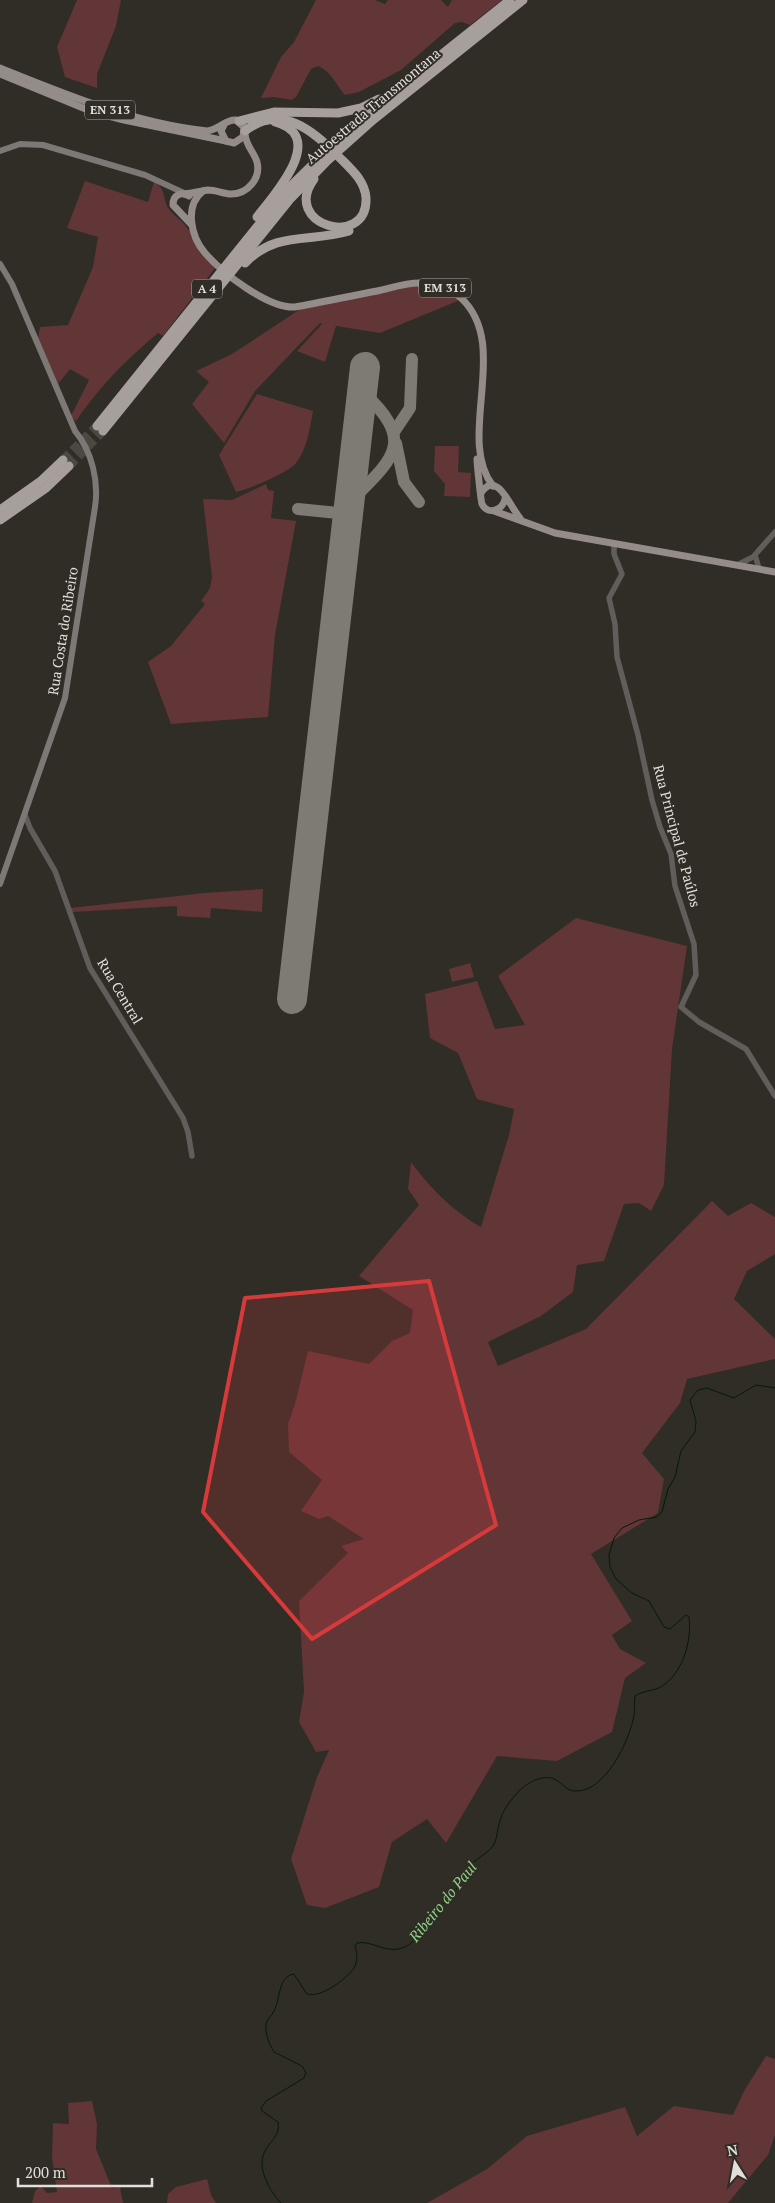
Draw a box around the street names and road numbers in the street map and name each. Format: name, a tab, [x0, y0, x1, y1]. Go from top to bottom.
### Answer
street label: Autoestrada Transmontana	[301, 44, 444, 168]
road number: EN 313	[85, 100, 135, 120]
road number: EM 313	[419, 278, 471, 298]
road number: A 4	[192, 280, 222, 298]
street label: Rua Costa do Ribeiro	[43, 565, 82, 696]
street label: Rua Principal de Paúlos	[649, 763, 706, 909]
street label: Rua Central	[93, 954, 147, 1027]

